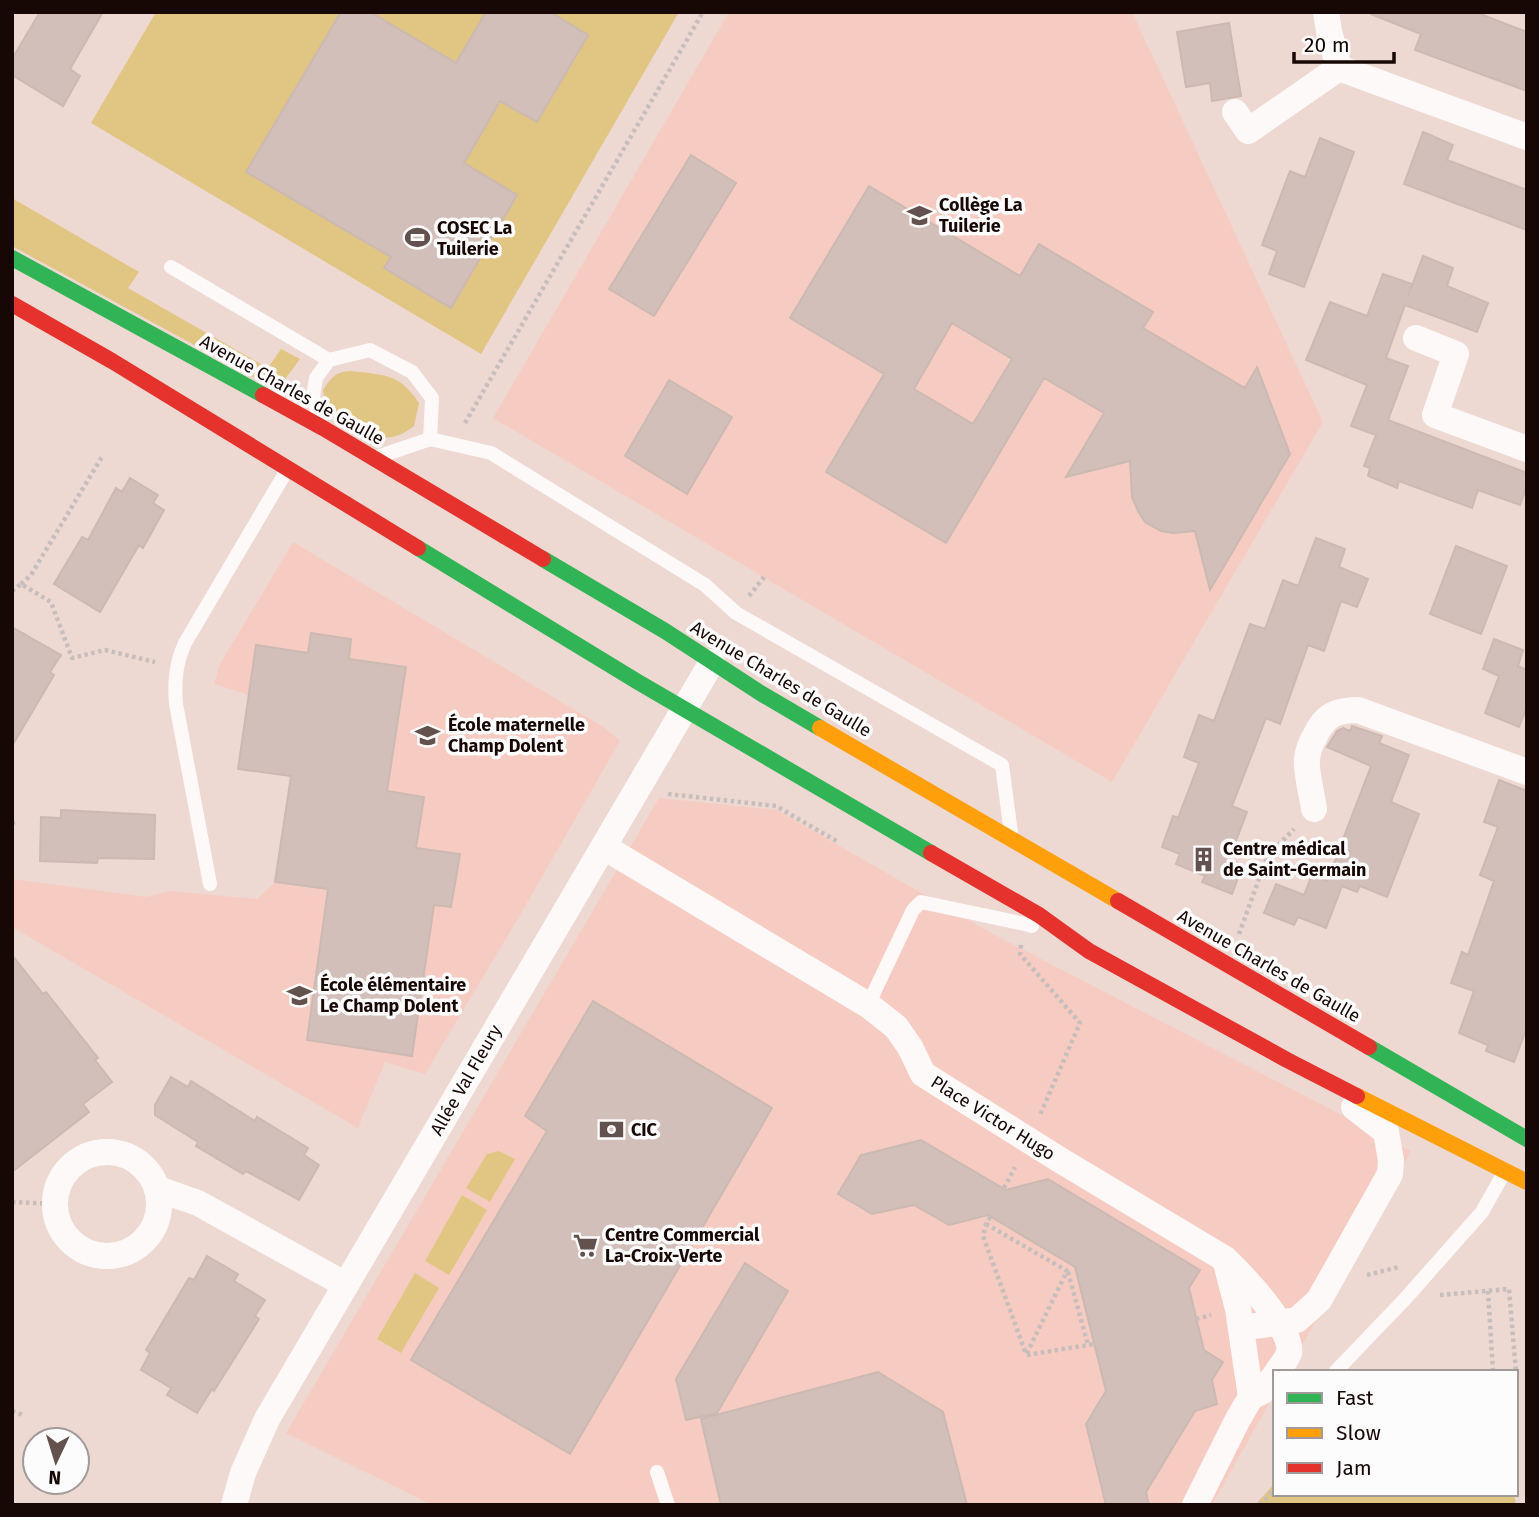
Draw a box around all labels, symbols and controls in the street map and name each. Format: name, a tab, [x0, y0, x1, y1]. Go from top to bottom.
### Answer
scale bar	[1294, 21, 1394, 65]
text: 20 m	[1304, 32, 1350, 58]
place label: Collège La Tuilerie	[939, 194, 1023, 237]
school or university icon: Collège La Tuilerie	[905, 201, 933, 229]
place label: COSEC La Tuilerie	[437, 217, 513, 260]
sports icon: COSEC La Tuilerie	[403, 224, 431, 252]
street label: Avenue Charles de Gaulle	[196, 330, 388, 450]
street label: Avenue Charles de Gaulle	[687, 616, 875, 742]
place label: École maternelle Champ Dolent	[448, 713, 585, 757]
school or university icon: École maternelle Champ Dolent	[414, 721, 442, 749]
place label: Centre médical de Saint-Germain	[1223, 838, 1366, 881]
building icon: Centre médical de Saint-Germain	[1189, 845, 1217, 873]
street label: Avenue Charles de Gaulle	[1174, 905, 1364, 1027]
place label: École élémentaire Le Champ Dolent	[320, 973, 466, 1017]
school or university icon: École élémentaire Le Champ Dolent	[286, 981, 314, 1009]
street label: Allée Val Fleury	[425, 1021, 507, 1139]
street label: Place Victor Hugo	[927, 1071, 1059, 1165]
bank icon: CIC	[597, 1116, 625, 1144]
place label: CIC	[631, 1119, 658, 1141]
place label: Centre Commercial La-Croix-Verte	[605, 1224, 760, 1267]
supermarket icon: Centre Commercial La-Croix-Verte	[571, 1231, 599, 1259]
legend	[1273, 1370, 1518, 1496]
text: Fast	[1336, 1385, 1374, 1411]
text: Slow	[1336, 1420, 1381, 1446]
north arrow	[21, 1426, 91, 1496]
text: Jam	[1336, 1455, 1372, 1481]
text: N	[48, 1466, 62, 1489]

